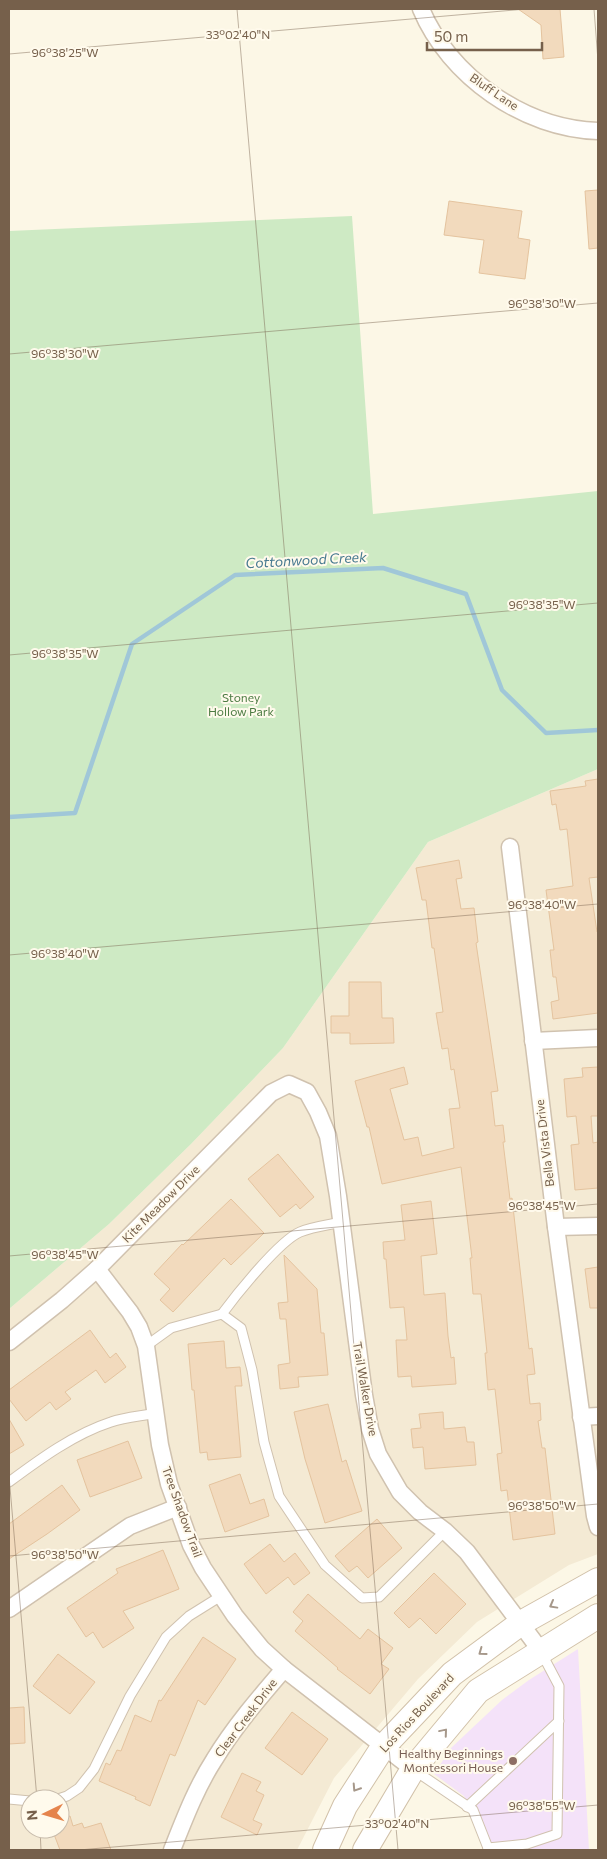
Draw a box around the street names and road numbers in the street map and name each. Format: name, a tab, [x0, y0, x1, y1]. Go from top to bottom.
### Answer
street label: Bluff Lane	[468, 70, 521, 112]
street label: Bella Vista Drive	[532, 1099, 556, 1188]
street label: Kite Meadow Drive	[119, 1162, 202, 1245]
street label: Trail Walker Drive	[351, 1341, 381, 1437]
street label: Tree Shadow Trail	[160, 1464, 206, 1559]
street label: Los Rios Boulevard	[376, 1670, 456, 1754]
street label: Clear Creek Drive	[211, 1676, 279, 1759]

